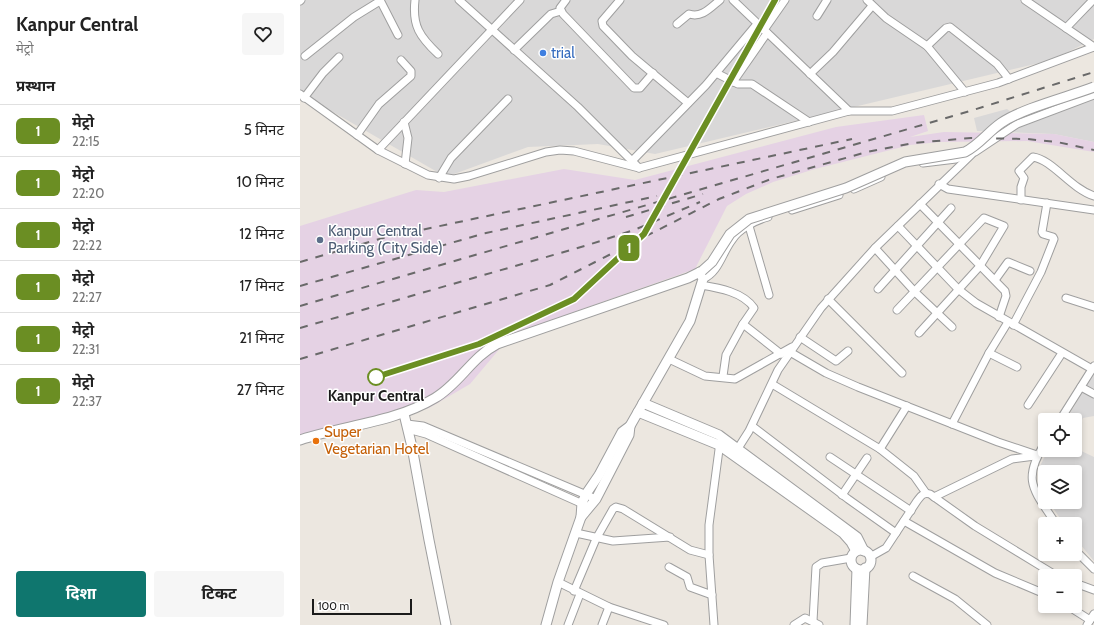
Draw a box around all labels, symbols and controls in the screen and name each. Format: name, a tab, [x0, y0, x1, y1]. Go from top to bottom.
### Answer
text: Kanpur Central	[16, 13, 138, 36]
button: heart	[242, 13, 284, 55]
text: मेट्रो	[16, 40, 34, 56]
place label: trial	[551, 44, 575, 62]
marker: trial	[538, 48, 548, 58]
text: प्रस्थान	[16, 77, 55, 95]
text: मेट्रो	[72, 113, 94, 131]
text: 5 मिनट	[244, 121, 284, 139]
text: 1	[35, 122, 41, 140]
text: 22:15	[72, 133, 100, 149]
text: मेट्रो	[72, 165, 94, 183]
text: 10 मिनट	[237, 173, 284, 191]
text: 1	[35, 174, 41, 192]
text: 22:20	[72, 185, 104, 201]
text: मेट्रो	[72, 217, 94, 235]
place label: Kanpur Central Parking (City Side)	[328, 222, 443, 257]
text: 12 मिनट	[239, 225, 284, 243]
text: 1	[35, 226, 41, 244]
marker: Kanpur Central Parking (City Side)	[315, 235, 325, 245]
line badge: 1	[616, 235, 642, 261]
text: 22:22	[72, 237, 102, 253]
text: 1	[626, 239, 632, 257]
text: मेट्रो	[72, 269, 94, 287]
text: 17 मिनट	[239, 277, 284, 295]
text: 1	[35, 278, 41, 296]
text: 22:27	[72, 289, 102, 305]
text: मेट्रो	[72, 321, 94, 339]
text: 21 मिनट	[239, 329, 284, 347]
text: 1	[35, 330, 41, 348]
text: 22:31	[72, 341, 100, 357]
marker: Kanpur Central	[367, 368, 385, 386]
text: मेट्रो	[72, 373, 94, 391]
text: 27 मिनट	[236, 381, 284, 399]
text: 1	[35, 382, 41, 400]
place label: Kanpur Central	[328, 387, 424, 405]
text: 22:37	[72, 393, 102, 409]
map controls	[1038, 413, 1082, 613]
button: locate	[1038, 413, 1082, 457]
place label: Super Vegetarian Hotel	[324, 423, 429, 458]
marker: Super Vegetarian Hotel	[311, 436, 321, 446]
button: layers	[1038, 465, 1082, 509]
button: +	[1038, 517, 1082, 561]
button: −	[1038, 569, 1082, 613]
button: दिशा	[16, 571, 146, 617]
button: टिकट	[154, 571, 284, 617]
scale bar	[312, 597, 412, 616]
text: 100 m	[318, 599, 349, 613]

